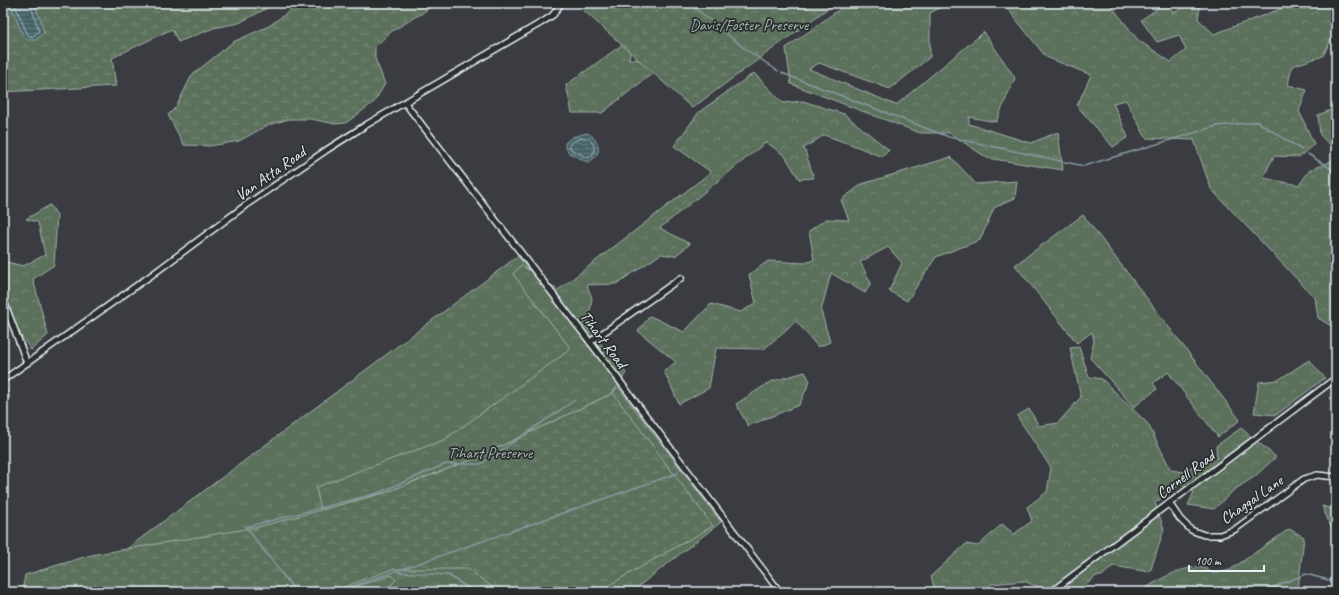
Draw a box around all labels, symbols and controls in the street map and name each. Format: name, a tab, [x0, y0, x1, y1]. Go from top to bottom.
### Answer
park label: Davis/Foster Preserve	[690, 15, 810, 35]
street label: Van Atta Road	[232, 141, 312, 205]
street label: Tihart Road	[575, 307, 633, 374]
park label: Tihart Preserve	[448, 443, 534, 463]
street label: Cornell Road	[1152, 445, 1221, 503]
street label: Chaggal Lane	[1216, 470, 1288, 529]
scale bar	[1189, 547, 1264, 573]
text: 100 m	[1195, 553, 1222, 569]

